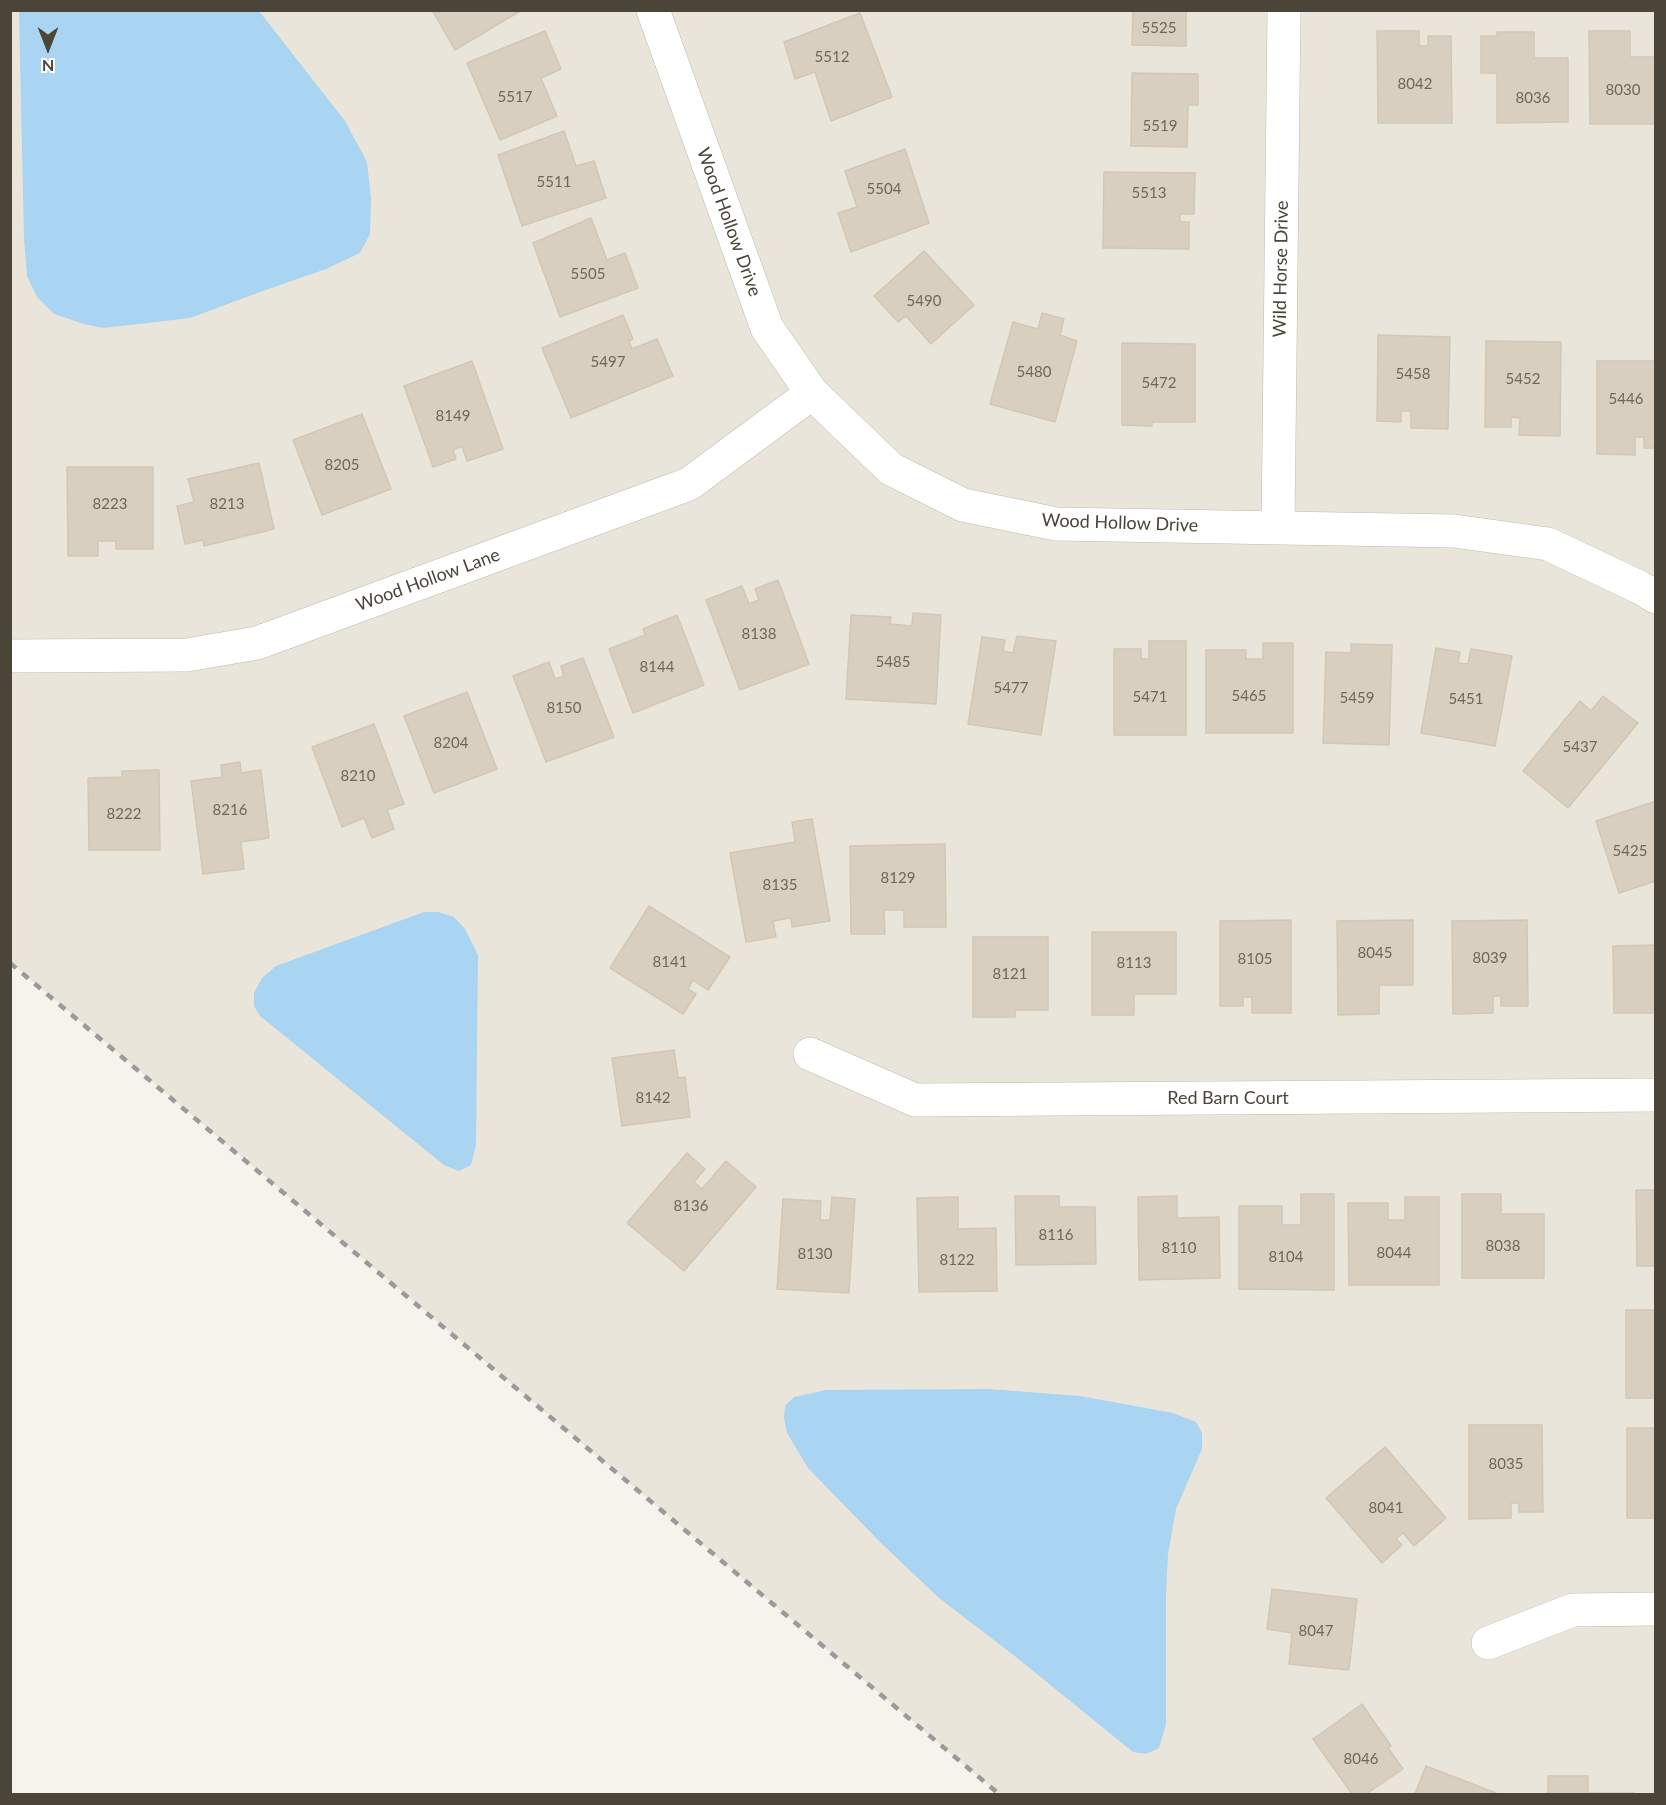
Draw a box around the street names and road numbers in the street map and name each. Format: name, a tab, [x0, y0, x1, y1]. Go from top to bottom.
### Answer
street label: Wood Hollow Drive	[692, 145, 766, 299]
street label: Wild Horse Drive	[1269, 200, 1293, 338]
street label: Wood Hollow Drive	[1041, 509, 1199, 537]
street label: Wood Hollow Lane	[353, 544, 503, 616]
street label: Red Barn Court	[1167, 1087, 1289, 1109]

